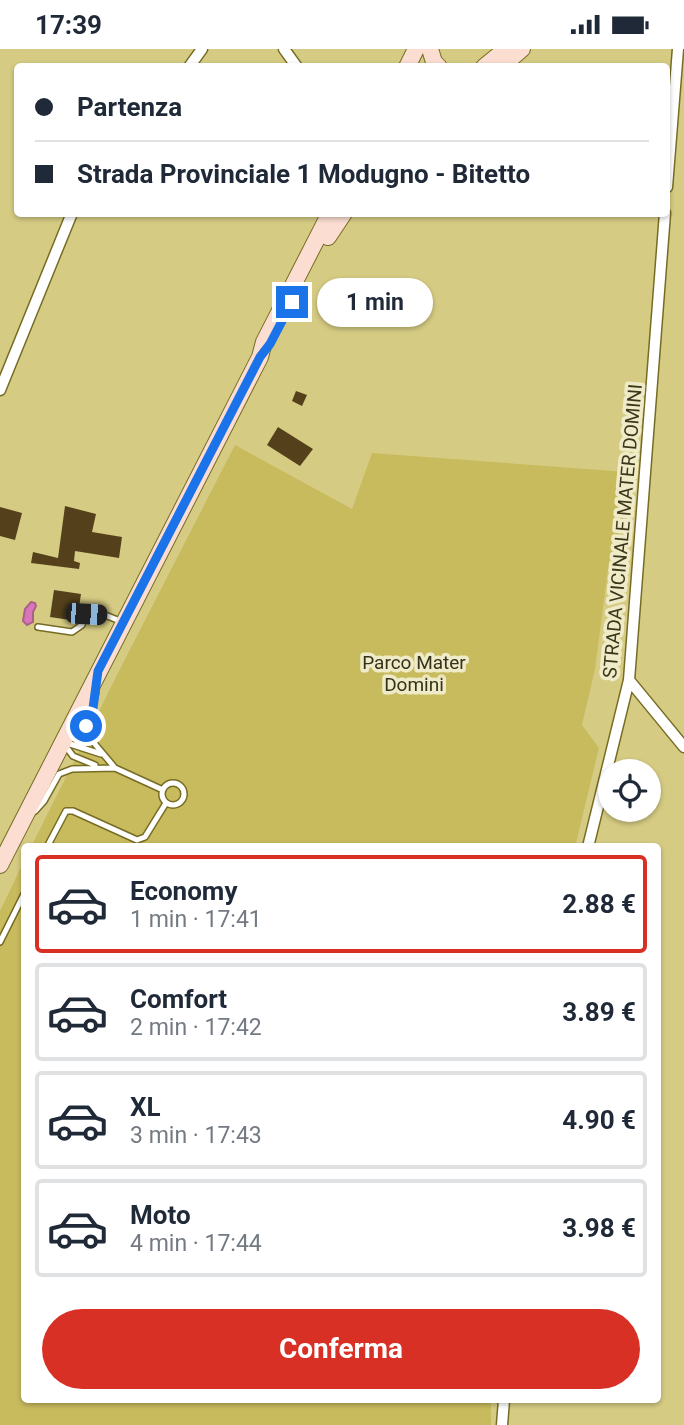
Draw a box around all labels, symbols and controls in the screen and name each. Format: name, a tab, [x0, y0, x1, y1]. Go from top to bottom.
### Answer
text: 17:39	[35, 10, 102, 40]
text: Partenza	[77, 92, 182, 122]
text: Strada Provinciale 1 Modugno - Bitetto	[77, 159, 530, 189]
callout: 1 min	[316, 278, 432, 327]
route end	[276, 286, 308, 318]
text: 1 min	[346, 289, 404, 316]
street label: STRADA VICINALE MATER DOMINI	[598, 383, 647, 679]
car	[65, 602, 108, 626]
park label: Parco Mater Domini	[362, 651, 466, 696]
route start	[70, 710, 102, 742]
map controls	[598, 759, 661, 822]
button: locate	[598, 759, 661, 822]
icon: car	[46, 873, 109, 936]
text: Economy	[130, 876, 237, 906]
text: 2.88 €	[562, 889, 636, 919]
text: 1 min · 17:41	[130, 906, 262, 933]
icon: car	[46, 981, 109, 1044]
text: Comfort	[130, 984, 227, 1014]
text: 3.89 €	[562, 997, 636, 1027]
text: 2 min · 17:42	[130, 1014, 262, 1041]
icon: car	[46, 1089, 109, 1152]
text: XL	[130, 1092, 161, 1122]
text: 4.90 €	[562, 1105, 636, 1135]
text: 3 min · 17:43	[130, 1122, 262, 1149]
icon: car	[46, 1197, 109, 1260]
text: Moto	[130, 1200, 191, 1230]
text: 3.98 €	[562, 1213, 636, 1243]
text: 4 min · 17:44	[130, 1230, 262, 1257]
button: Conferma	[42, 1309, 640, 1389]

